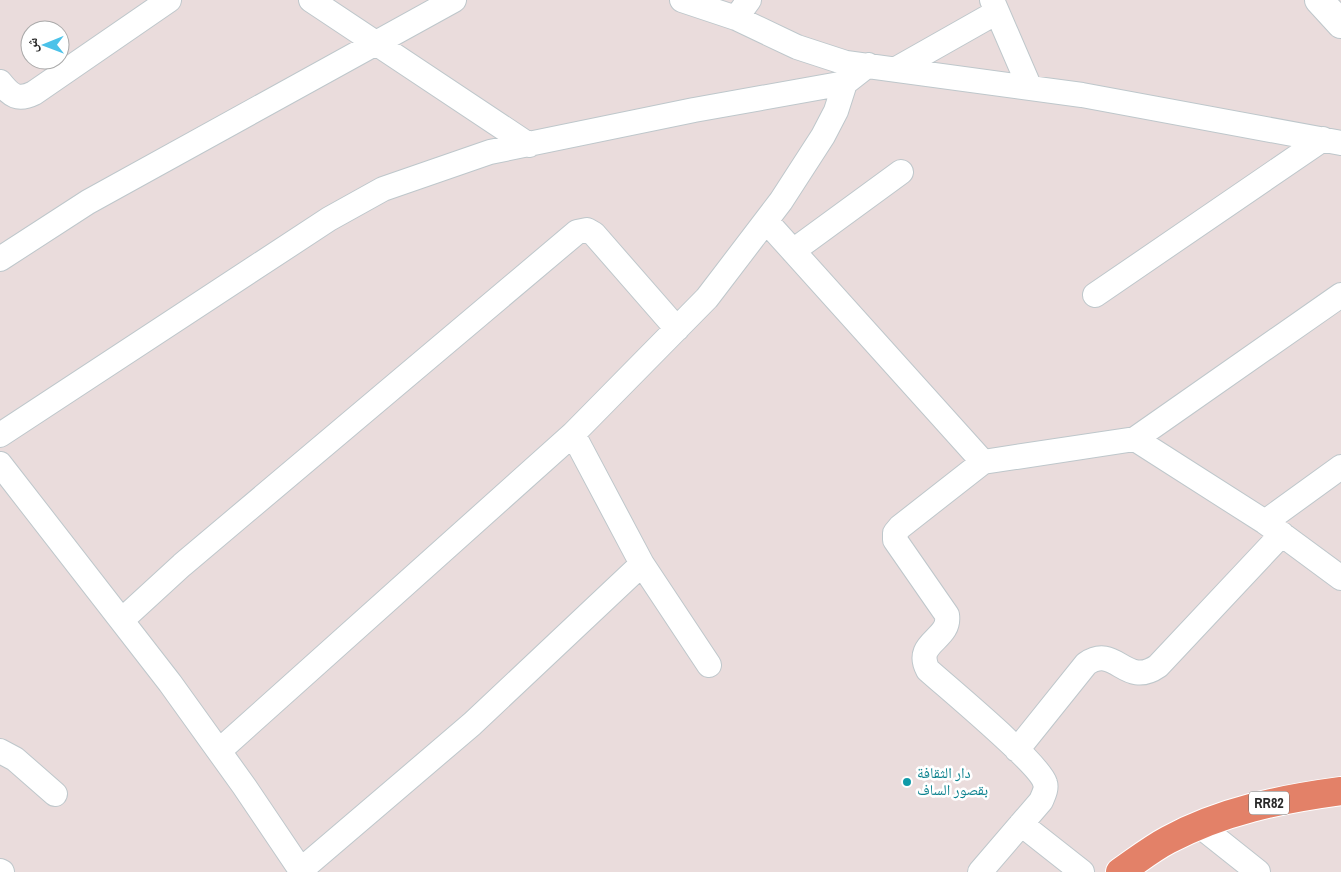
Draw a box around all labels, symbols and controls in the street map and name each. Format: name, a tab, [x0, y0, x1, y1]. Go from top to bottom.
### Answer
north arrow	[20, 20, 70, 70]
text: ش	[23, 38, 41, 53]
place label: دار الثقافة بقصور الساف	[917, 762, 988, 800]
marker: دار الثقافة بقصور الساف	[901, 776, 913, 788]
road number: RR82	[1249, 791, 1289, 814]

